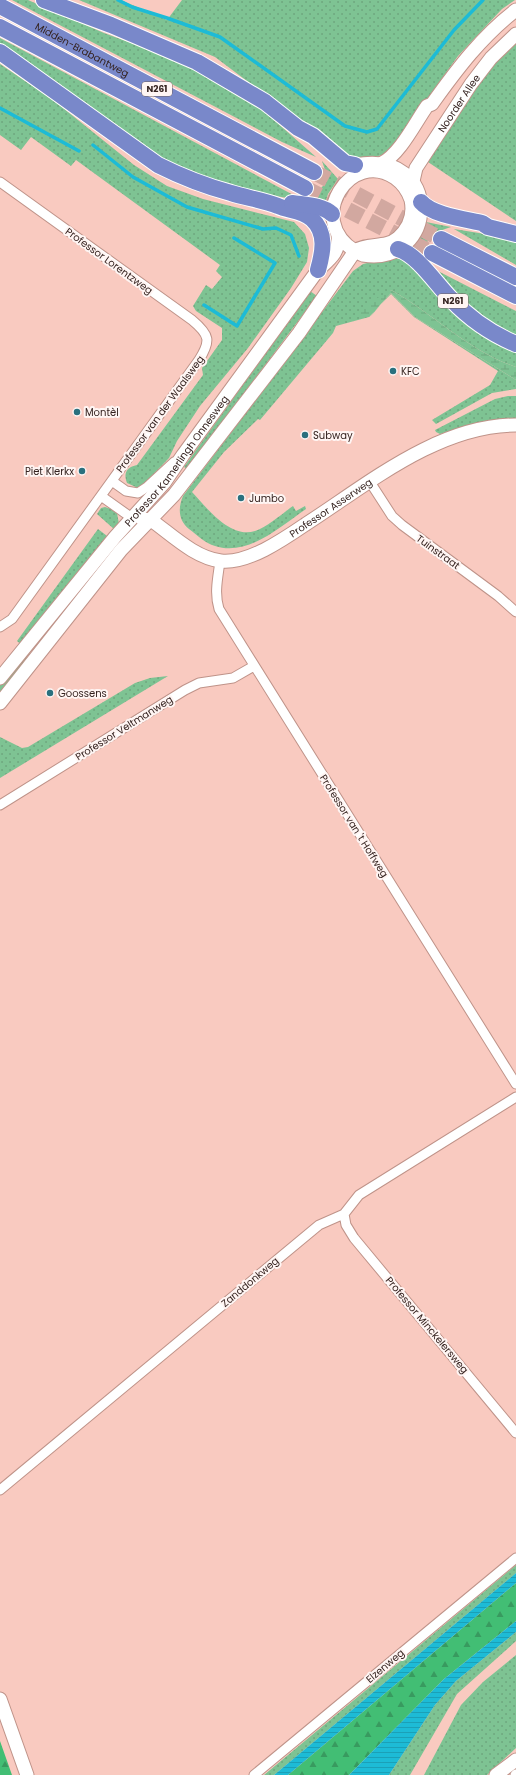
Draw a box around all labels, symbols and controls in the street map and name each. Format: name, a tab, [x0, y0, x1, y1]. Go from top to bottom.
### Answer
street label: Midden-Brabantweg	[33, 18, 132, 80]
street label: Noorder Allee	[434, 71, 484, 135]
road number: N261	[142, 82, 172, 96]
street label: Professor Lorentzweg	[62, 224, 156, 298]
road number: N261	[438, 294, 468, 308]
street label: Professor van der Waalsweg	[112, 352, 208, 476]
place label: KFC	[401, 364, 420, 379]
marker: KFC	[388, 366, 398, 376]
street label: Professor Kamerlingh Onnesweg	[121, 392, 232, 529]
place label: Montèl	[85, 405, 119, 420]
marker: Montèl	[72, 407, 82, 417]
place label: Subway	[313, 428, 353, 443]
marker: Subway	[300, 430, 310, 440]
place label: Piet Klerkx	[25, 464, 74, 479]
marker: Piet Klerkx	[77, 466, 87, 476]
street label: Professor Asserweg	[286, 474, 375, 541]
place label: Jumbo	[249, 491, 284, 506]
marker: Jumbo	[236, 493, 246, 503]
street label: Tuinstraat	[413, 531, 463, 573]
place label: Goossens	[58, 686, 107, 701]
marker: Goossens	[45, 688, 55, 698]
street label: Professor Veltmanweg	[72, 692, 176, 764]
street label: Professor van 't Hoffweg	[316, 772, 392, 880]
street label: Zanddonkweg	[218, 1253, 282, 1311]
street label: Professor Minckelersweg	[382, 1273, 472, 1377]
street label: Elzenweg	[363, 1646, 407, 1686]

